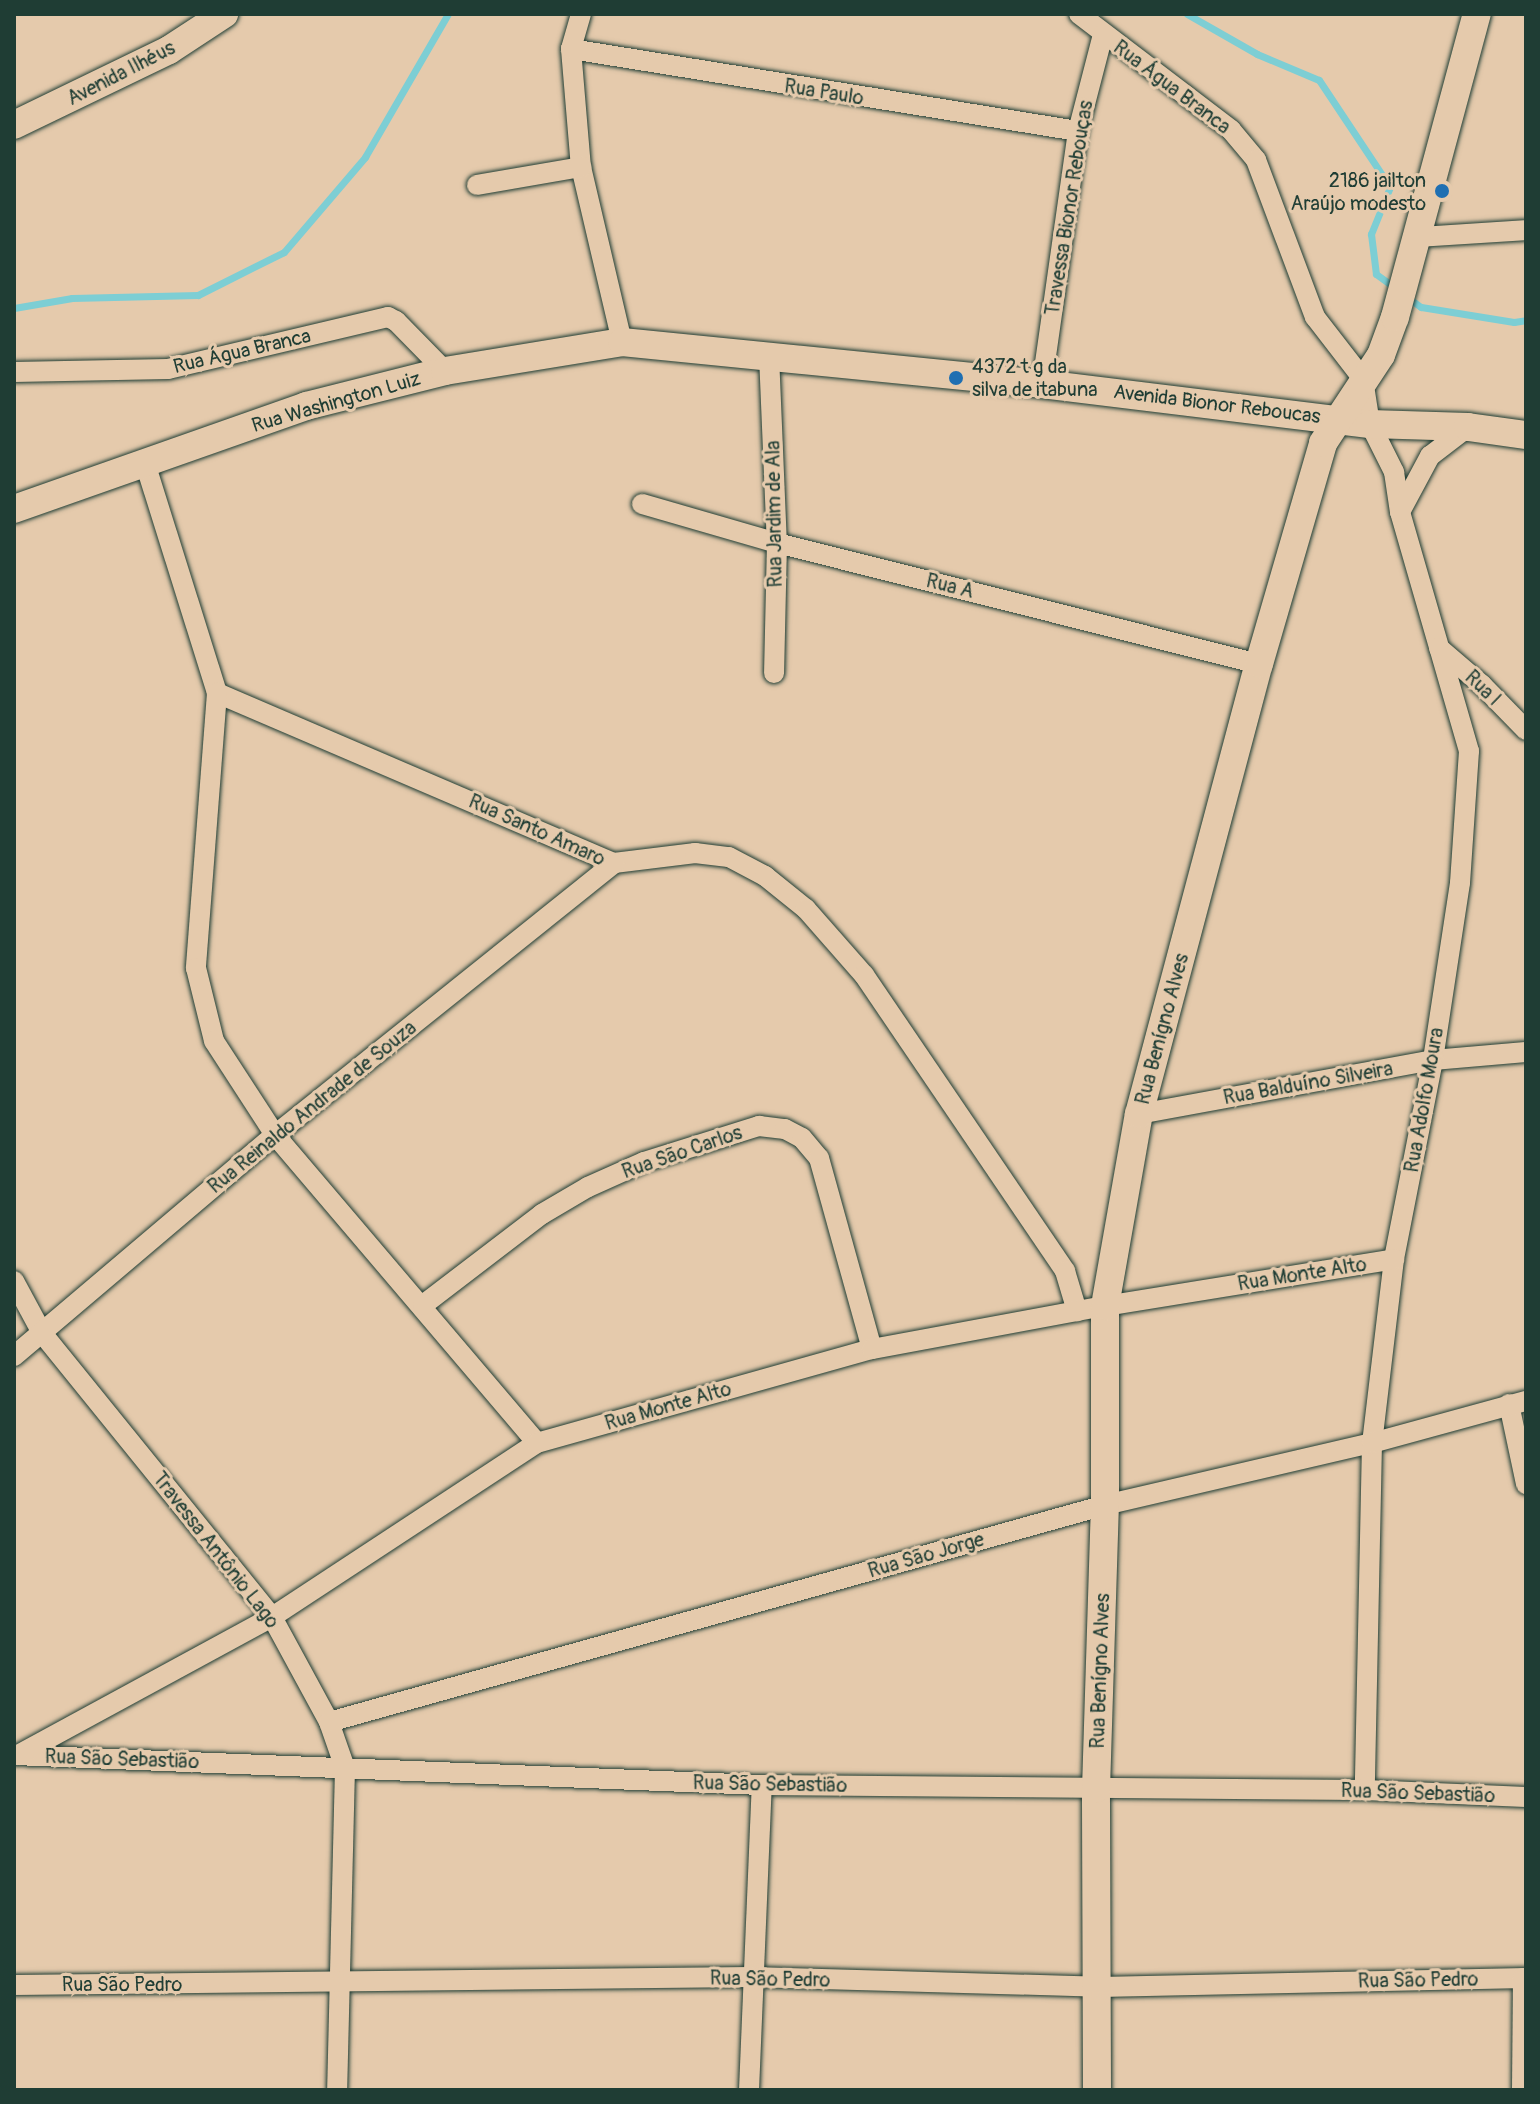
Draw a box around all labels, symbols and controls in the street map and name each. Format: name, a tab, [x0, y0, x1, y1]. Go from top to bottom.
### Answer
street label: Rua Água Branca	[1109, 35, 1235, 139]
street label: Avenida Ilhéus	[63, 36, 179, 110]
street label: Rua Paulo	[783, 74, 865, 110]
street label: Travessa Bionor Rebouças	[1040, 99, 1098, 317]
place label: 2186 jailton Araújo modesto	[1290, 168, 1426, 215]
marker: 2186 jailton Araújo modesto	[1433, 182, 1451, 200]
street label: Rua Água Branca	[171, 324, 313, 378]
place label: 4372 t g da silva de itabuna	[972, 354, 1098, 401]
street label: Rua Washington Luiz	[249, 366, 423, 438]
marker: 4372 t g da silva de itabuna	[947, 369, 965, 387]
street label: Avenida Bionor Reboucas	[1112, 379, 1322, 429]
street label: Rua Jardim de Ala	[761, 440, 787, 588]
street label: Rua A	[924, 569, 976, 603]
street label: Rua I	[1460, 665, 1506, 711]
street label: Rua Santo Amaro	[465, 789, 609, 871]
street label: Rua Benígno Alves	[1130, 951, 1194, 1107]
street label: Rua Reinaldo Andrade de Souza	[203, 1016, 421, 1198]
street label: Rua Adolfo Moura	[1399, 1026, 1449, 1174]
street label: Rua Balduíno Silveira	[1221, 1056, 1395, 1110]
street label: Rua São Carlos	[619, 1120, 745, 1184]
street label: Rua Monte Alto	[1236, 1252, 1368, 1296]
street label: Rua Monte Alto	[602, 1377, 734, 1435]
street label: Travessa Antônio Lago	[148, 1467, 284, 1633]
street label: Rua São Jorge	[865, 1527, 987, 1583]
street label: Rua Benígno Alves	[1085, 1593, 1115, 1749]
street label: Rua São Sebastião	[44, 1744, 200, 1774]
street label: Rua São Sebastião	[693, 1771, 847, 1797]
street label: Rua São Sebastião	[1340, 1778, 1496, 1808]
street label: Rua São Pedro	[710, 1966, 830, 1992]
street label: Rua São Pedro	[1358, 1967, 1478, 1993]
street label: Rua São Pedro	[62, 1972, 182, 1996]

